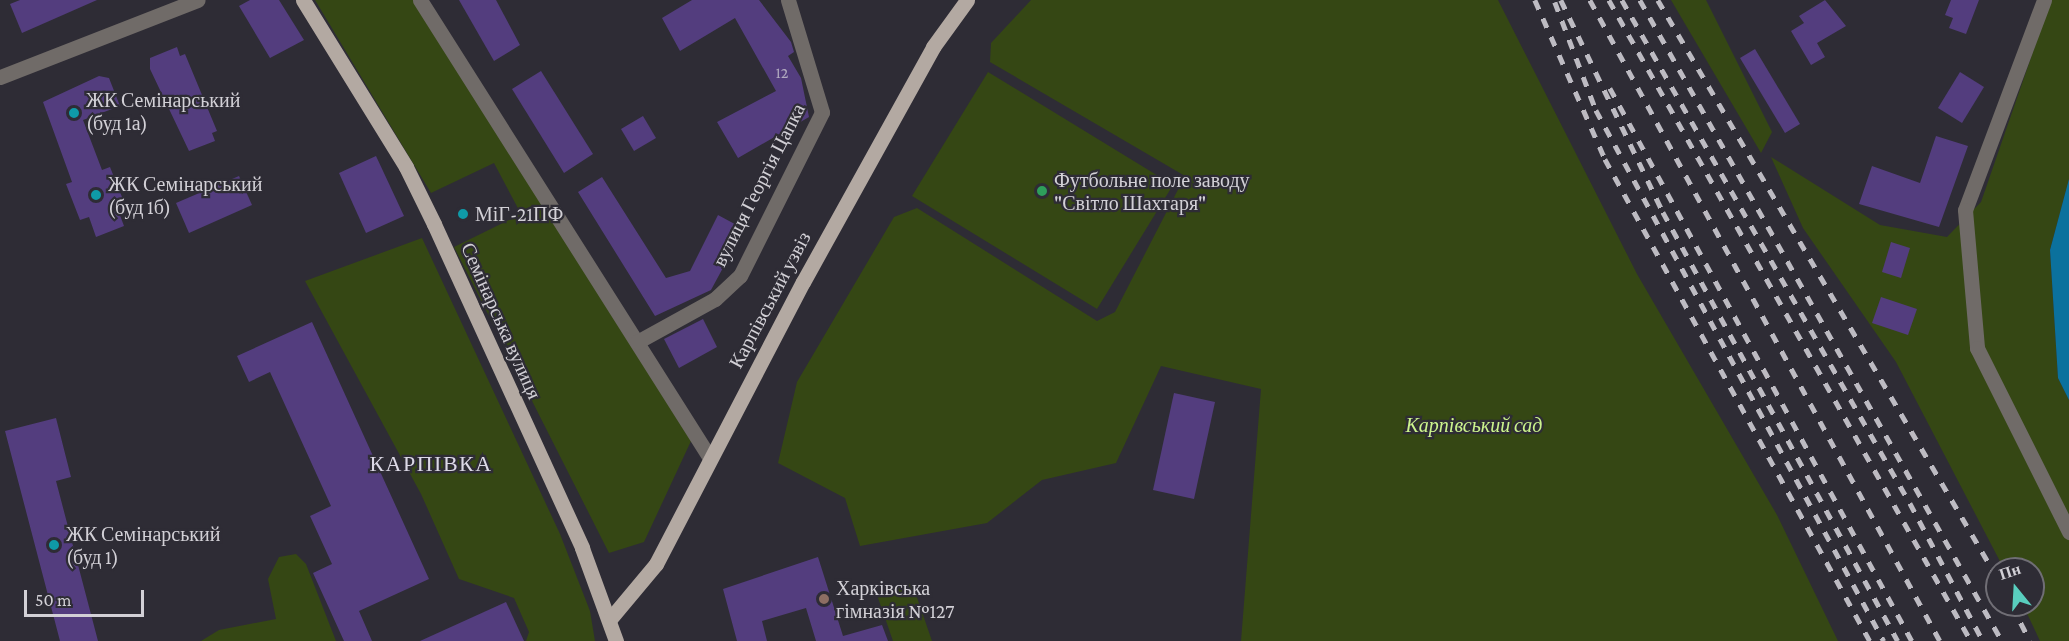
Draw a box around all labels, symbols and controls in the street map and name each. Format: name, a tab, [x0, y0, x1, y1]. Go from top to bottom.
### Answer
house number: 12	[776, 63, 788, 83]
place label: ЖК Семінарський (буд 1а)	[86, 89, 240, 136]
street label: вулиця Георгія Цапка	[707, 99, 811, 271]
marker: ЖК Семінарський (буд 1а)	[67, 106, 81, 120]
place label: Футбольне поле заводу "Світло Шахтаря"	[1054, 168, 1250, 215]
place label: ЖК Семінарський (буд 1б)	[108, 172, 262, 219]
marker: Футбольне поле заводу "Світло Шахтаря"	[1035, 184, 1049, 198]
marker: ЖК Семінарський (буд 1б)	[89, 188, 103, 202]
place label: МіГ-21ПФ	[475, 202, 563, 226]
marker: МіГ-21ПФ	[456, 207, 470, 221]
street label: Карпівський узвіз	[724, 228, 816, 372]
street label: Семінарська вулиця	[456, 239, 546, 403]
park label: Карпівський сад	[1406, 413, 1542, 437]
district label: КАРПІВКА	[369, 451, 493, 477]
place label: ЖК Семінарський (буд 1)	[66, 522, 220, 569]
marker: ЖК Семінарський (буд 1)	[47, 538, 61, 552]
north arrow	[1985, 557, 2045, 617]
text: Пн	[1997, 560, 2023, 583]
place label: Харківська гімназія №127	[836, 576, 954, 623]
scale bar	[27, 578, 147, 616]
text: 50 m	[35, 590, 72, 610]
marker: Харківська гімназія №127	[817, 592, 831, 606]

